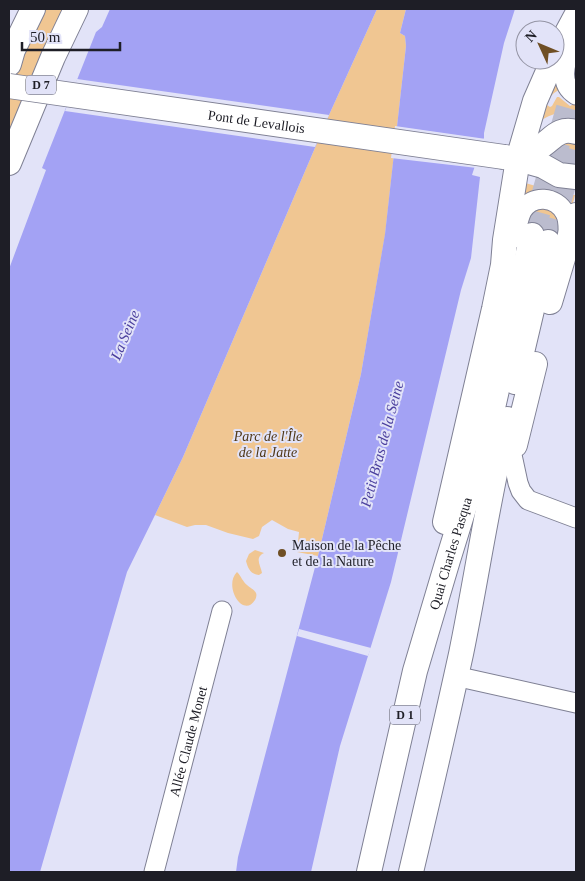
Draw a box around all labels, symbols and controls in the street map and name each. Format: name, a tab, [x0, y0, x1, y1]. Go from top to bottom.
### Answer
scale bar	[22, 20, 120, 52]
north arrow	[515, 20, 565, 70]
text: N	[522, 27, 540, 45]
text: 50 m	[30, 29, 61, 45]
road number: D 7	[26, 76, 56, 94]
street label: Pont de Levallois	[207, 107, 306, 136]
water label: La Seine	[107, 308, 143, 363]
water label: Petit Bras de la Seine	[357, 379, 407, 510]
park label: Parc de l'Île de la Jatte	[233, 428, 302, 460]
street label: Quai Charles Pasqua	[426, 495, 475, 611]
place label: Maison de la Pêche et de la Nature	[292, 538, 401, 569]
marker: Maison de la Pêche et de la Nature	[276, 547, 288, 559]
street label: Allée Claude Monet	[166, 684, 210, 798]
road number: D 1	[390, 706, 420, 724]

